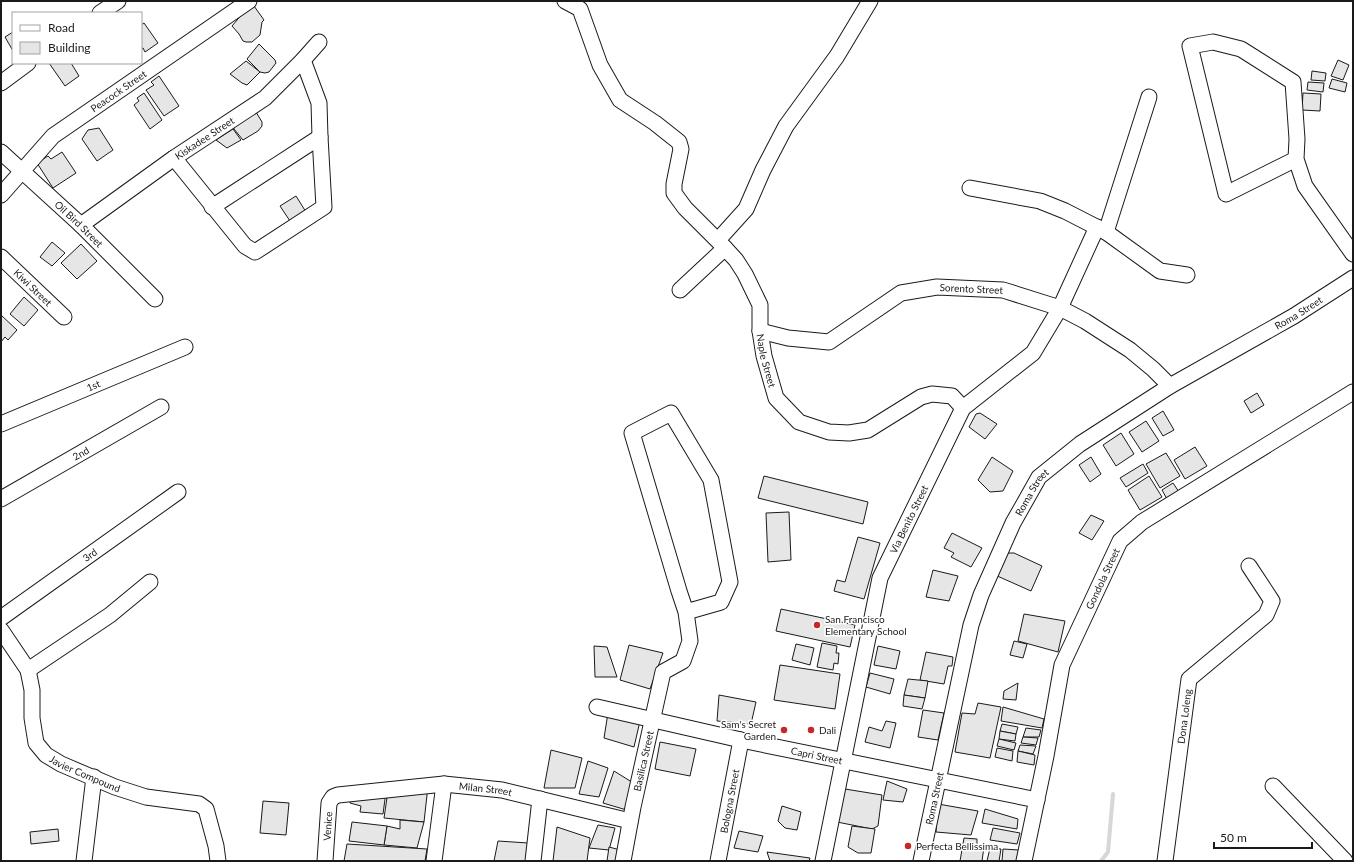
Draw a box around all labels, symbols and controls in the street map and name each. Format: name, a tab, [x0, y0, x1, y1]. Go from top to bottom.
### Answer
legend	[12, 12, 142, 64]
text: Road	[48, 20, 75, 35]
text: Building	[48, 40, 91, 55]
street label: Peacock Street	[88, 67, 149, 114]
street label: Kiskadee Street	[172, 114, 237, 162]
street label: Oil Bird Street	[52, 198, 106, 250]
street label: Kiwi Street	[11, 266, 55, 309]
street label: Sorento Street	[939, 281, 1004, 296]
street label: Roma Street	[1272, 293, 1325, 332]
street label: Naple Street	[755, 333, 779, 389]
street label: 1st	[85, 377, 102, 394]
street label: 2nd	[70, 444, 91, 463]
street label: Roma Street	[1012, 466, 1051, 518]
street label: Via Benito Street	[887, 483, 931, 555]
street label: 3rd	[80, 546, 99, 564]
street label: Gondola Street	[1083, 546, 1122, 611]
place label: San Francisco Elementary School	[825, 613, 907, 637]
marker: San Francisco Elementary School	[812, 620, 822, 630]
street label: Dona Loleng	[1175, 688, 1194, 744]
place label: Sam's Secret Garden	[721, 718, 776, 742]
place label: Dali	[819, 724, 836, 736]
marker: Sam's Secret Garden	[779, 725, 789, 735]
marker: Dali	[806, 725, 816, 735]
street label: Basilica Street	[631, 729, 656, 792]
street label: Capri Street	[790, 744, 844, 767]
street label: Javier Compound	[47, 753, 122, 794]
street label: Bologna Street	[717, 768, 741, 834]
street label: Roma Street	[923, 770, 946, 826]
street label: Milan Street	[458, 780, 514, 798]
street label: Venice	[320, 811, 334, 841]
scale bar	[1214, 824, 1312, 850]
text: 50 m	[1220, 830, 1247, 845]
place label: Perfecta Bellissima	[916, 840, 998, 852]
marker: Perfecta Bellissima	[903, 841, 913, 851]

